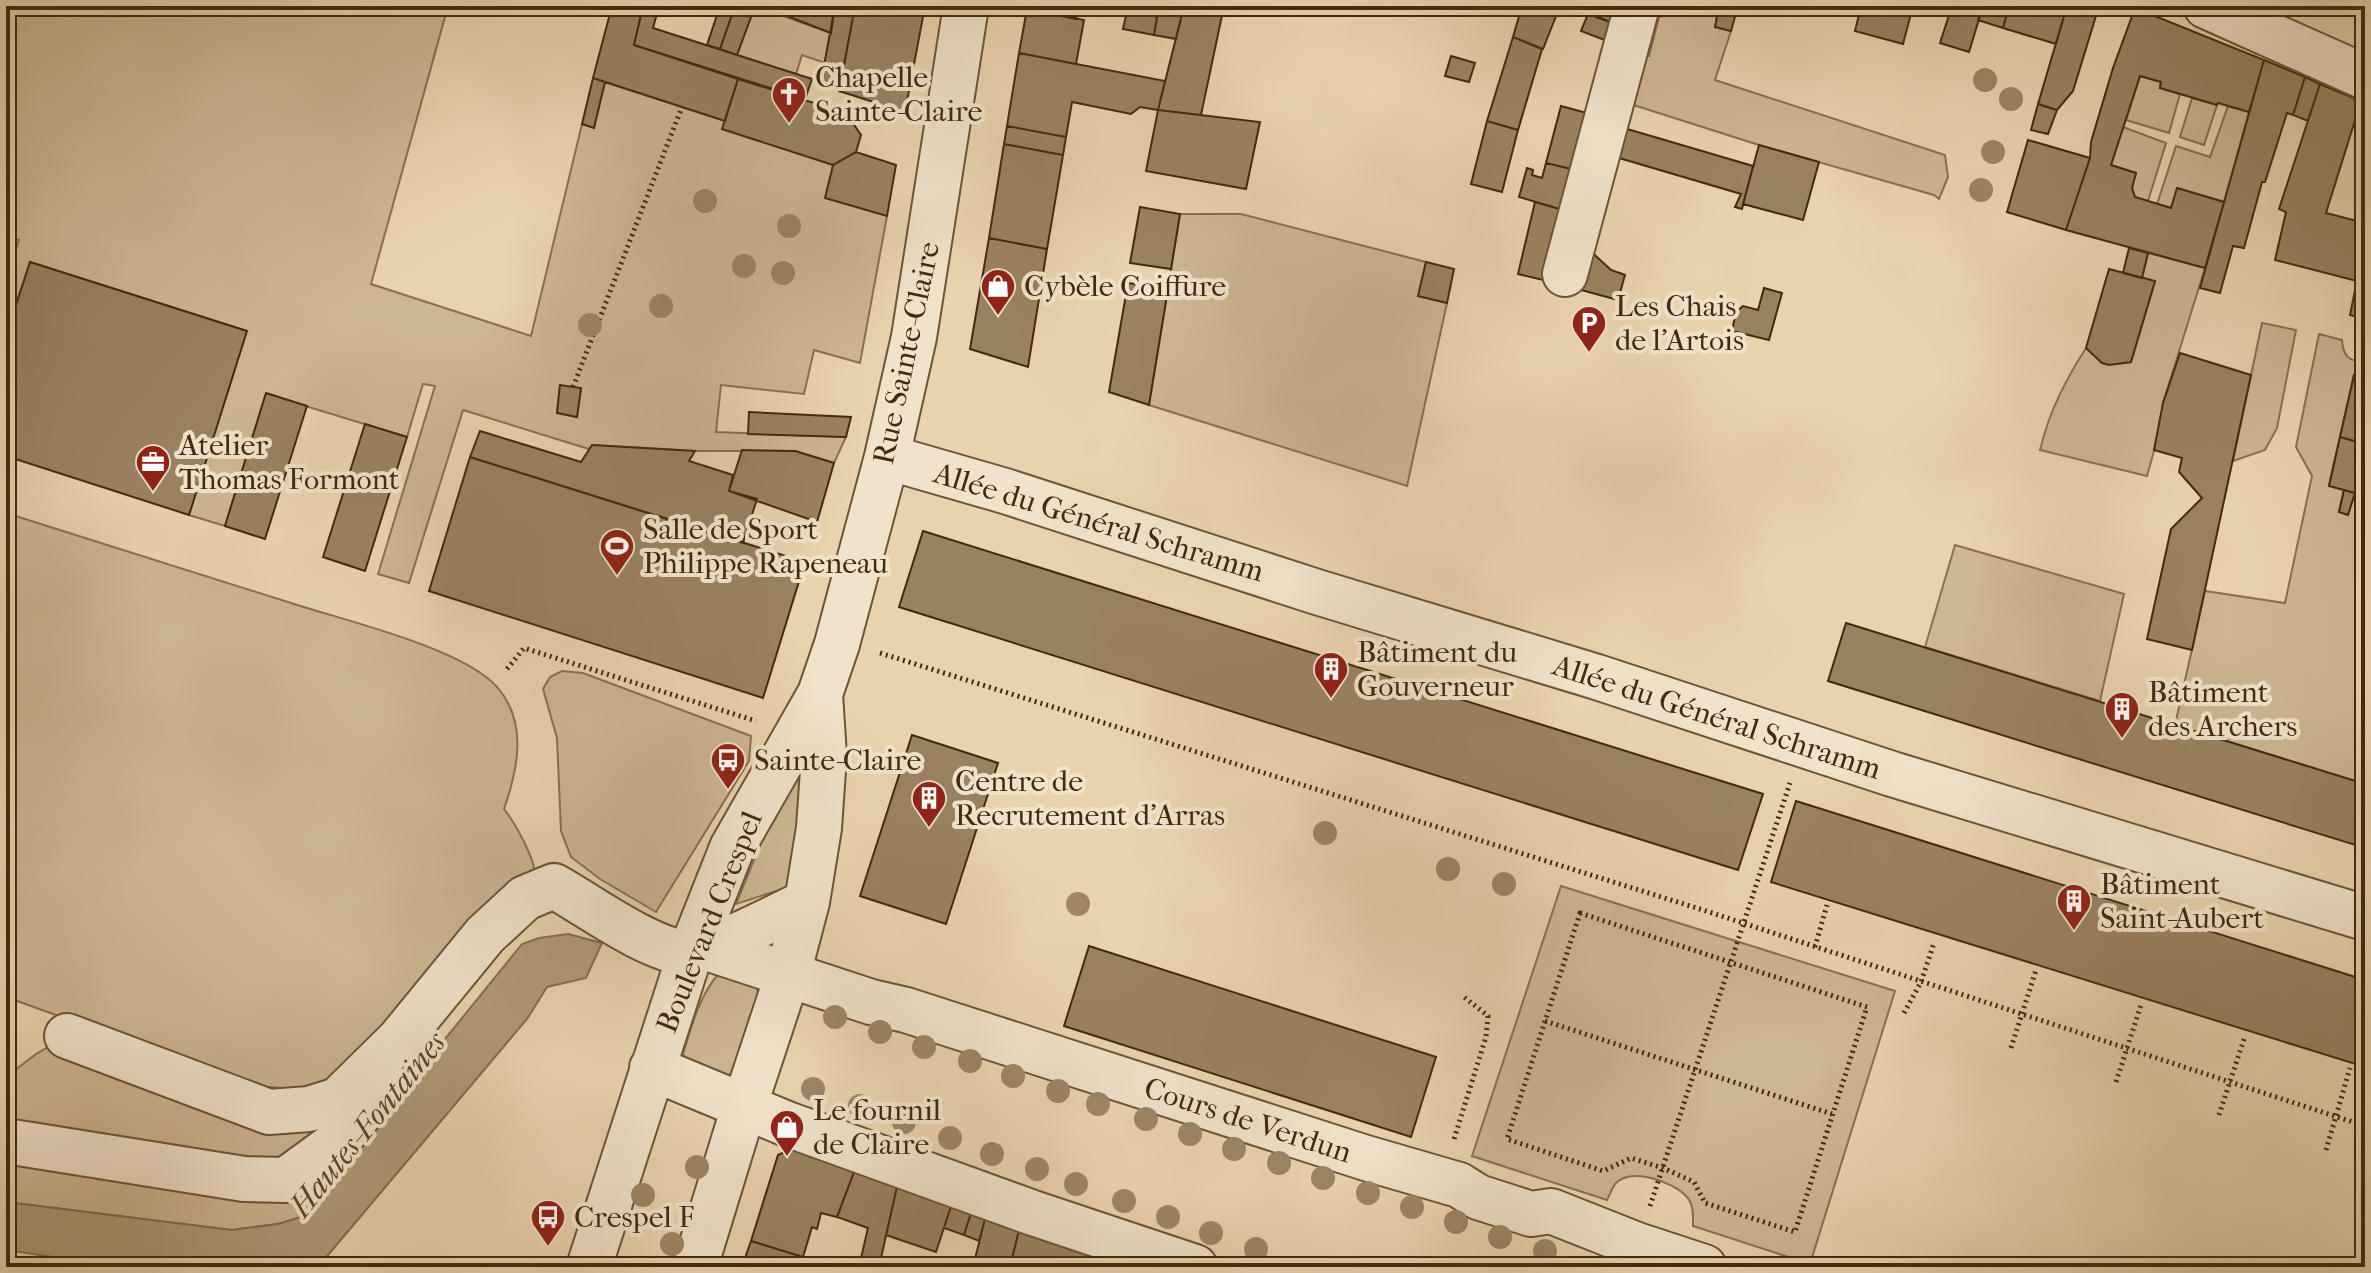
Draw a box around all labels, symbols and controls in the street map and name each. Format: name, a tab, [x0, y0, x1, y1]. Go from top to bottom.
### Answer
place label: Chapelle Sainte-Claire	[815, 60, 983, 129]
church icon: Chapelle Sainte-Claire	[770, 75, 808, 125]
street label: Rue Sainte-Claire	[866, 238, 947, 468]
shop icon: Cybèle Coiffure	[979, 267, 1017, 317]
place label: Cybèle Coiffure	[1024, 269, 1226, 304]
place label: Les Chais de l'Artois	[1615, 289, 1744, 358]
parking icon: Les Chais de l'Artois	[1570, 304, 1608, 354]
place label: Atelier Thomas Formont	[178, 428, 400, 497]
office icon: Atelier Thomas Formont	[134, 443, 172, 493]
street label: Allée du Général Schramm	[929, 455, 1268, 589]
place label: Salle de Sport Philippe Rapeneau	[643, 512, 888, 581]
sports icon: Salle de Sport Philippe Rapeneau	[598, 527, 636, 577]
place label: Bâtiment du Gouverneur	[1357, 635, 1517, 704]
street label: Allée du Général Schramm	[1547, 648, 1885, 787]
building icon: Bâtiment du Gouverneur	[1312, 650, 1350, 700]
place label: Bâtiment des Archers	[2148, 675, 2297, 744]
building icon: Bâtiment des Archers	[2103, 690, 2141, 740]
bus stop icon: Sainte-Claire	[709, 741, 747, 791]
place label: Sainte-Claire	[754, 743, 922, 778]
place label: Centre de Recrutement d'Arras	[955, 764, 1225, 833]
building icon: Centre de Recrutement d'Arras	[910, 779, 948, 829]
street label: Boulevard Crespel	[649, 806, 770, 1038]
place label: Bâtiment Saint-Aubert	[2100, 867, 2264, 936]
building icon: Bâtiment Saint-Aubert	[2055, 882, 2093, 932]
water label: Hautes-Fontaines	[280, 1024, 454, 1226]
street label: Cours de Verdun	[1140, 1071, 1356, 1171]
place label: Le fournil de Claire	[813, 1093, 941, 1162]
shop icon: Le fournil de Claire	[768, 1108, 806, 1158]
bus stop icon: Crespel F	[529, 1198, 567, 1248]
place label: Crespel F	[574, 1200, 694, 1235]

